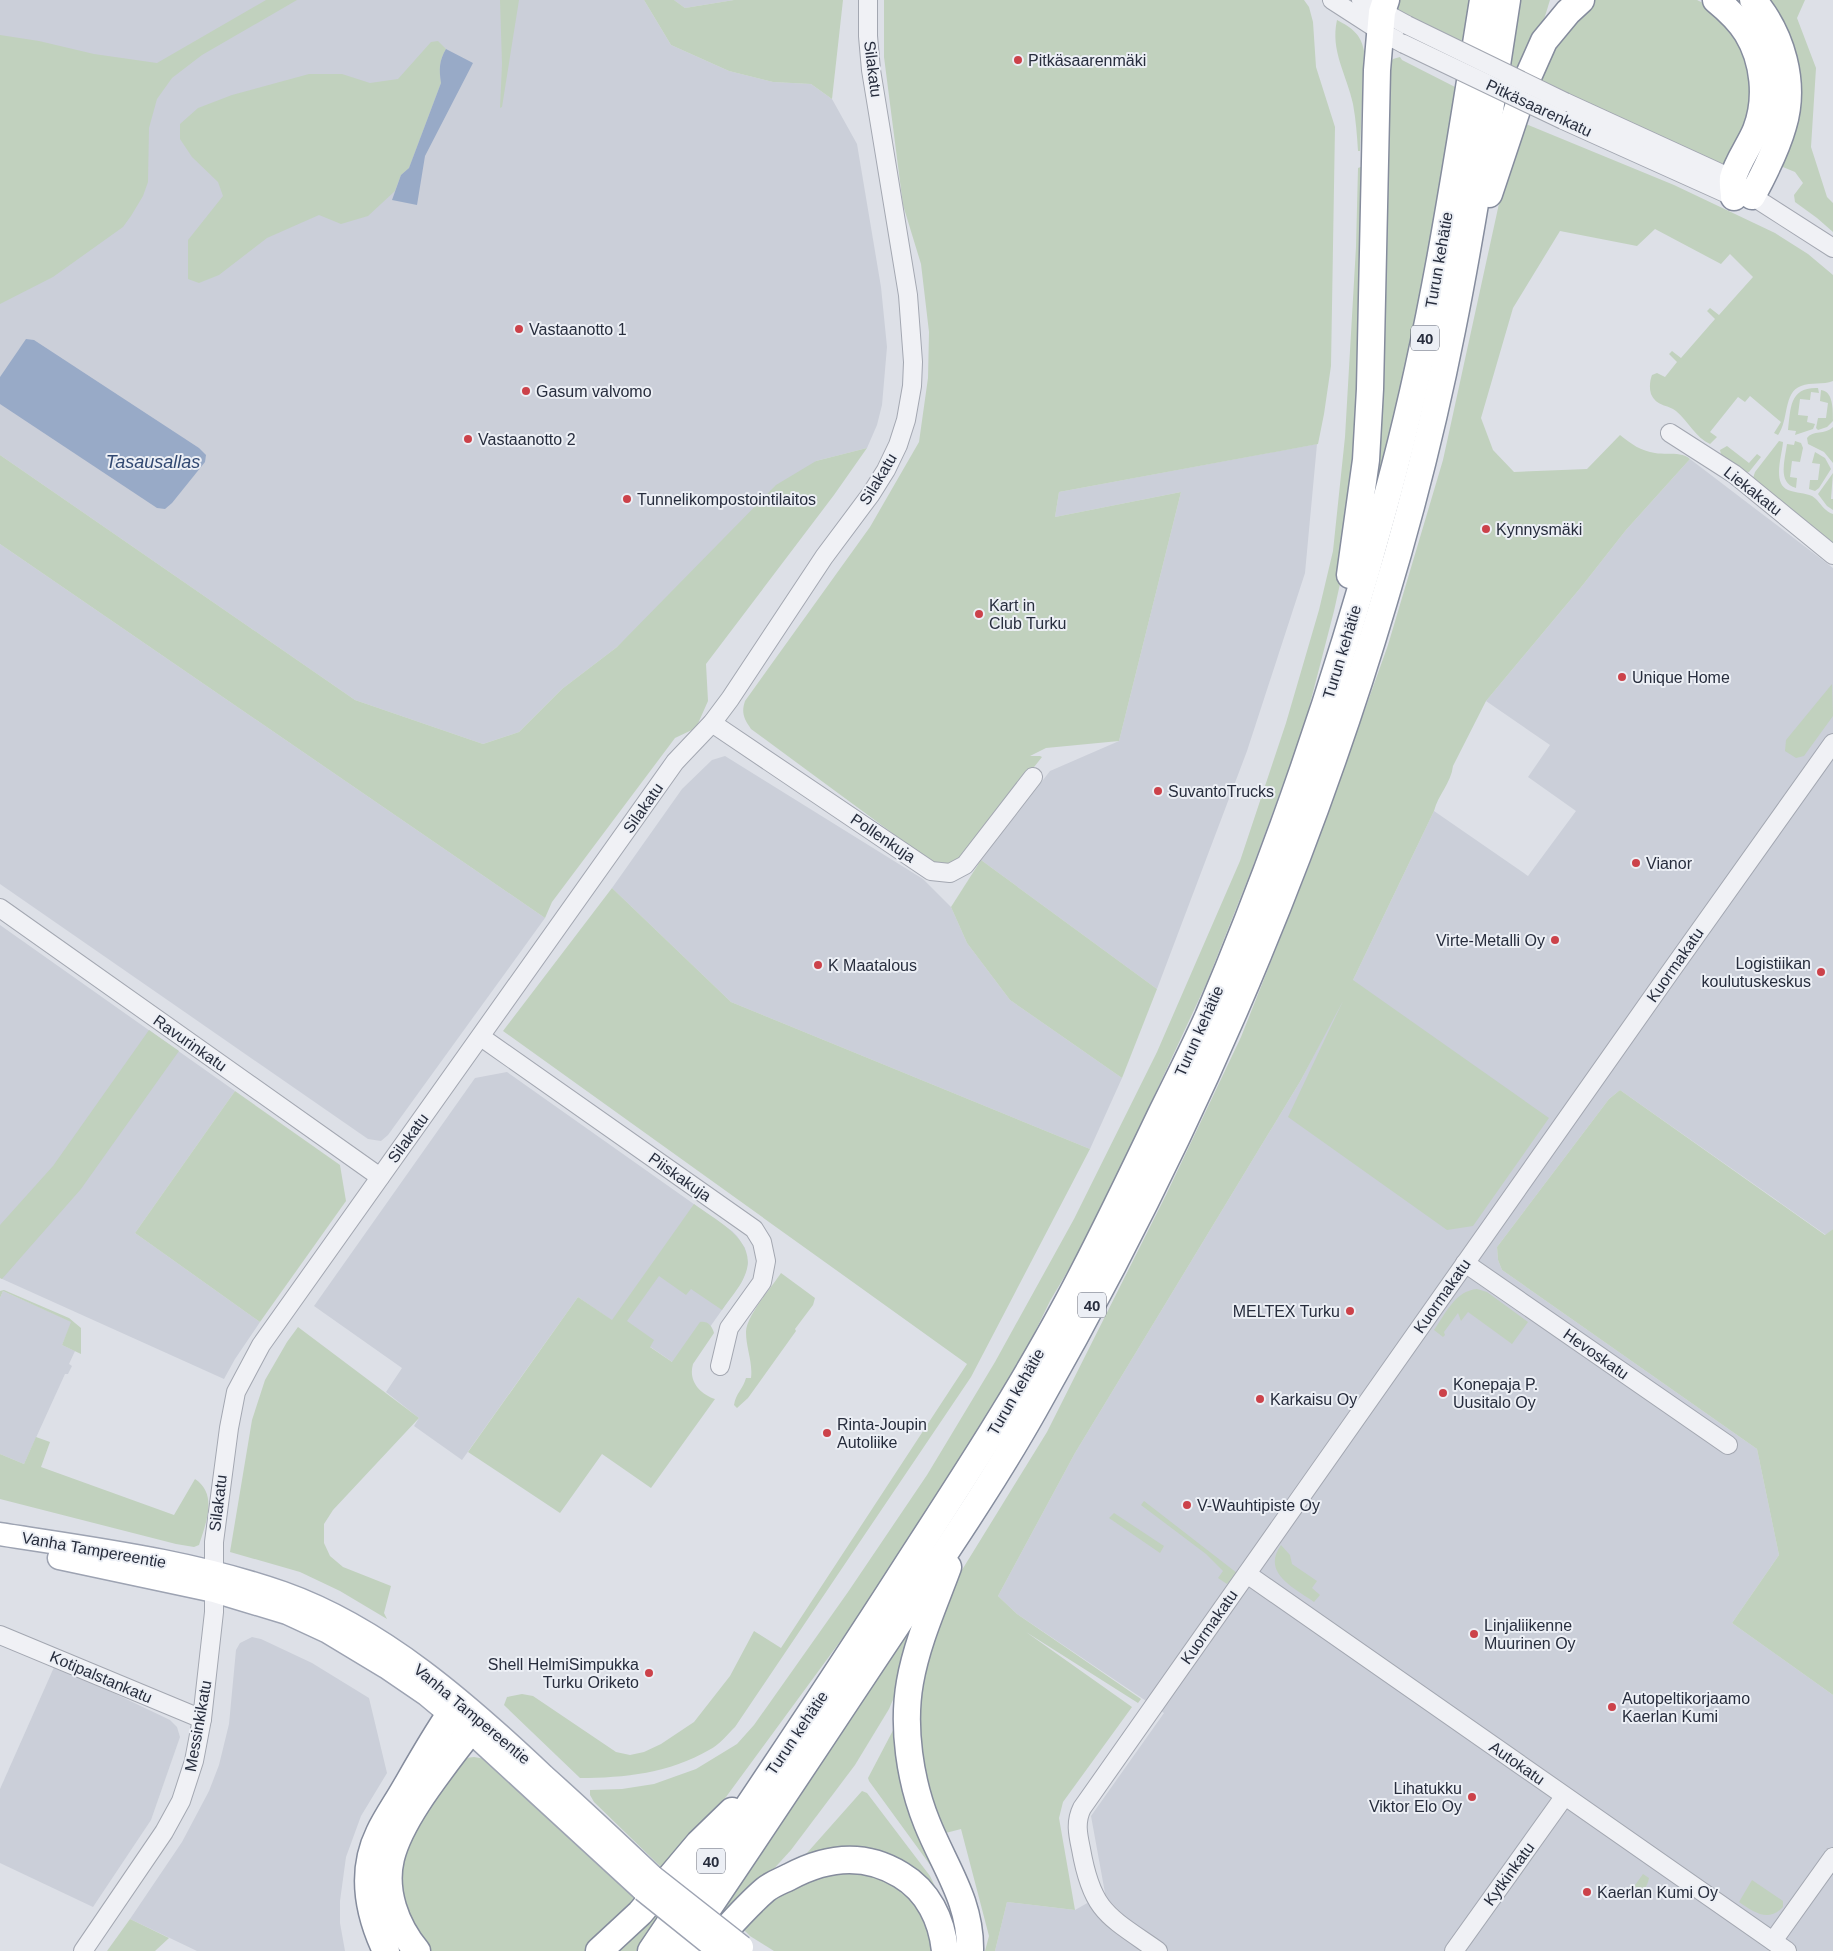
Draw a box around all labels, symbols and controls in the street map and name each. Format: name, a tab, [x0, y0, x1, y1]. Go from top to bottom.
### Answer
street label: Silakatu	[861, 40, 885, 98]
place label: Pitkäsaarenmäki	[1028, 52, 1146, 69]
marker: Pitkäsaarenmäki	[1012, 54, 1024, 66]
street label: Pitkäsaarenkatu	[1483, 76, 1595, 140]
street label: Turun kehätie	[1422, 211, 1456, 309]
place label: Vastaanotto 1	[529, 321, 627, 338]
marker: Vastaanotto 1	[513, 323, 525, 335]
road number: 40	[1411, 326, 1439, 350]
place label: Gasum valvomo	[536, 383, 652, 400]
marker: Gasum valvomo	[520, 385, 532, 397]
place label: Vastaanotto 2	[478, 431, 576, 448]
marker: Vastaanotto 2	[462, 433, 474, 445]
street label: Silakatu	[856, 450, 900, 508]
water label: Tasausallas	[106, 452, 200, 472]
street label: Liekakatu	[1721, 463, 1785, 519]
place label: Tunnelikompostointilaitos	[637, 491, 816, 508]
marker: Tunnelikompostointilaitos	[621, 493, 633, 505]
place label: Kynnysmäki	[1496, 521, 1582, 538]
marker: Kynnysmäki	[1480, 523, 1492, 535]
place label: Kart in Club Turku	[989, 597, 1066, 632]
street label: Turun kehätie	[1320, 603, 1364, 701]
marker: Kart in Club Turku	[973, 608, 985, 620]
place label: Unique Home	[1632, 669, 1730, 686]
marker: Unique Home	[1616, 671, 1628, 683]
street label: Silakatu	[620, 780, 666, 836]
place label: SuvantoTrucks	[1168, 783, 1274, 800]
marker: SuvantoTrucks	[1152, 785, 1164, 797]
street label: Pollenkuja	[848, 810, 918, 866]
place label: Vianor	[1646, 855, 1693, 872]
marker: Vianor	[1630, 857, 1642, 869]
street label: Kuormakatu	[1643, 925, 1707, 1005]
place label: Virte-Metalli Oy	[1436, 932, 1545, 949]
marker: Virte-Metalli Oy	[1549, 934, 1561, 946]
place label: Logistiikan koulutuskeskus	[1702, 955, 1811, 990]
place label: K Maatalous	[828, 957, 917, 974]
marker: K Maatalous	[812, 959, 824, 971]
marker: Logistiikan koulutuskeskus	[1815, 966, 1827, 978]
street label: Turun kehätie	[1171, 983, 1227, 1079]
street label: Ravurinkatu	[150, 1012, 230, 1074]
street label: Silakatu	[384, 1110, 432, 1166]
street label: Piiskakuja	[646, 1149, 714, 1205]
street label: Kuormakatu	[1410, 1256, 1474, 1336]
road number: 40	[1078, 1292, 1106, 1318]
place label: MELTEX Turku	[1233, 1303, 1340, 1320]
marker: MELTEX Turku	[1344, 1305, 1356, 1317]
street label: Hevoskatu	[1560, 1325, 1632, 1383]
street label: Turun kehätie	[984, 1346, 1048, 1438]
place label: Konepaja P. Uusitalo Oy	[1453, 1376, 1538, 1411]
marker: Konepaja P. Uusitalo Oy	[1437, 1387, 1449, 1399]
place label: Karkaisu Oy	[1270, 1391, 1357, 1408]
marker: Karkaisu Oy	[1254, 1393, 1266, 1405]
place label: Rinta-Joupin Autoliike	[837, 1416, 927, 1451]
marker: Rinta-Joupin Autoliike	[821, 1427, 833, 1439]
street label: Silakatu	[206, 1474, 230, 1532]
place label: V-Wauhtipiste Oy	[1197, 1497, 1320, 1514]
marker: V-Wauhtipiste Oy	[1181, 1499, 1193, 1511]
street label: Vanha Tampereentie	[21, 1529, 168, 1571]
street label: Kuormakatu	[1177, 1587, 1241, 1667]
place label: Linjaliikenne Muurinen Oy	[1484, 1617, 1576, 1652]
marker: Linjaliikenne Muurinen Oy	[1468, 1628, 1480, 1640]
street label: Kotipalstankatu	[47, 1648, 155, 1706]
place label: Shell HelmiSimpukka Turku Oriketo	[488, 1656, 639, 1691]
street label: Vanha Tampereentie	[411, 1661, 534, 1768]
marker: Shell HelmiSimpukka Turku Oriketo	[643, 1667, 655, 1679]
street label: Messinkikatu	[182, 1679, 214, 1773]
street label: Turun kehätie	[763, 1688, 831, 1778]
place label: Autopeltikorjaamo Kaerlan Kumi	[1622, 1690, 1750, 1725]
marker: Autopeltikorjaamo Kaerlan Kumi	[1606, 1701, 1618, 1713]
street label: Autokatu	[1486, 1738, 1548, 1788]
place label: Lihatukku Viktor Elo Oy	[1369, 1780, 1462, 1815]
marker: Lihatukku Viktor Elo Oy	[1466, 1791, 1478, 1803]
street label: Kytkinkatu	[1480, 1839, 1538, 1909]
road number: 40	[697, 1848, 725, 1874]
place label: Kaerlan Kumi Oy	[1597, 1884, 1718, 1901]
marker: Kaerlan Kumi Oy	[1581, 1886, 1593, 1898]

